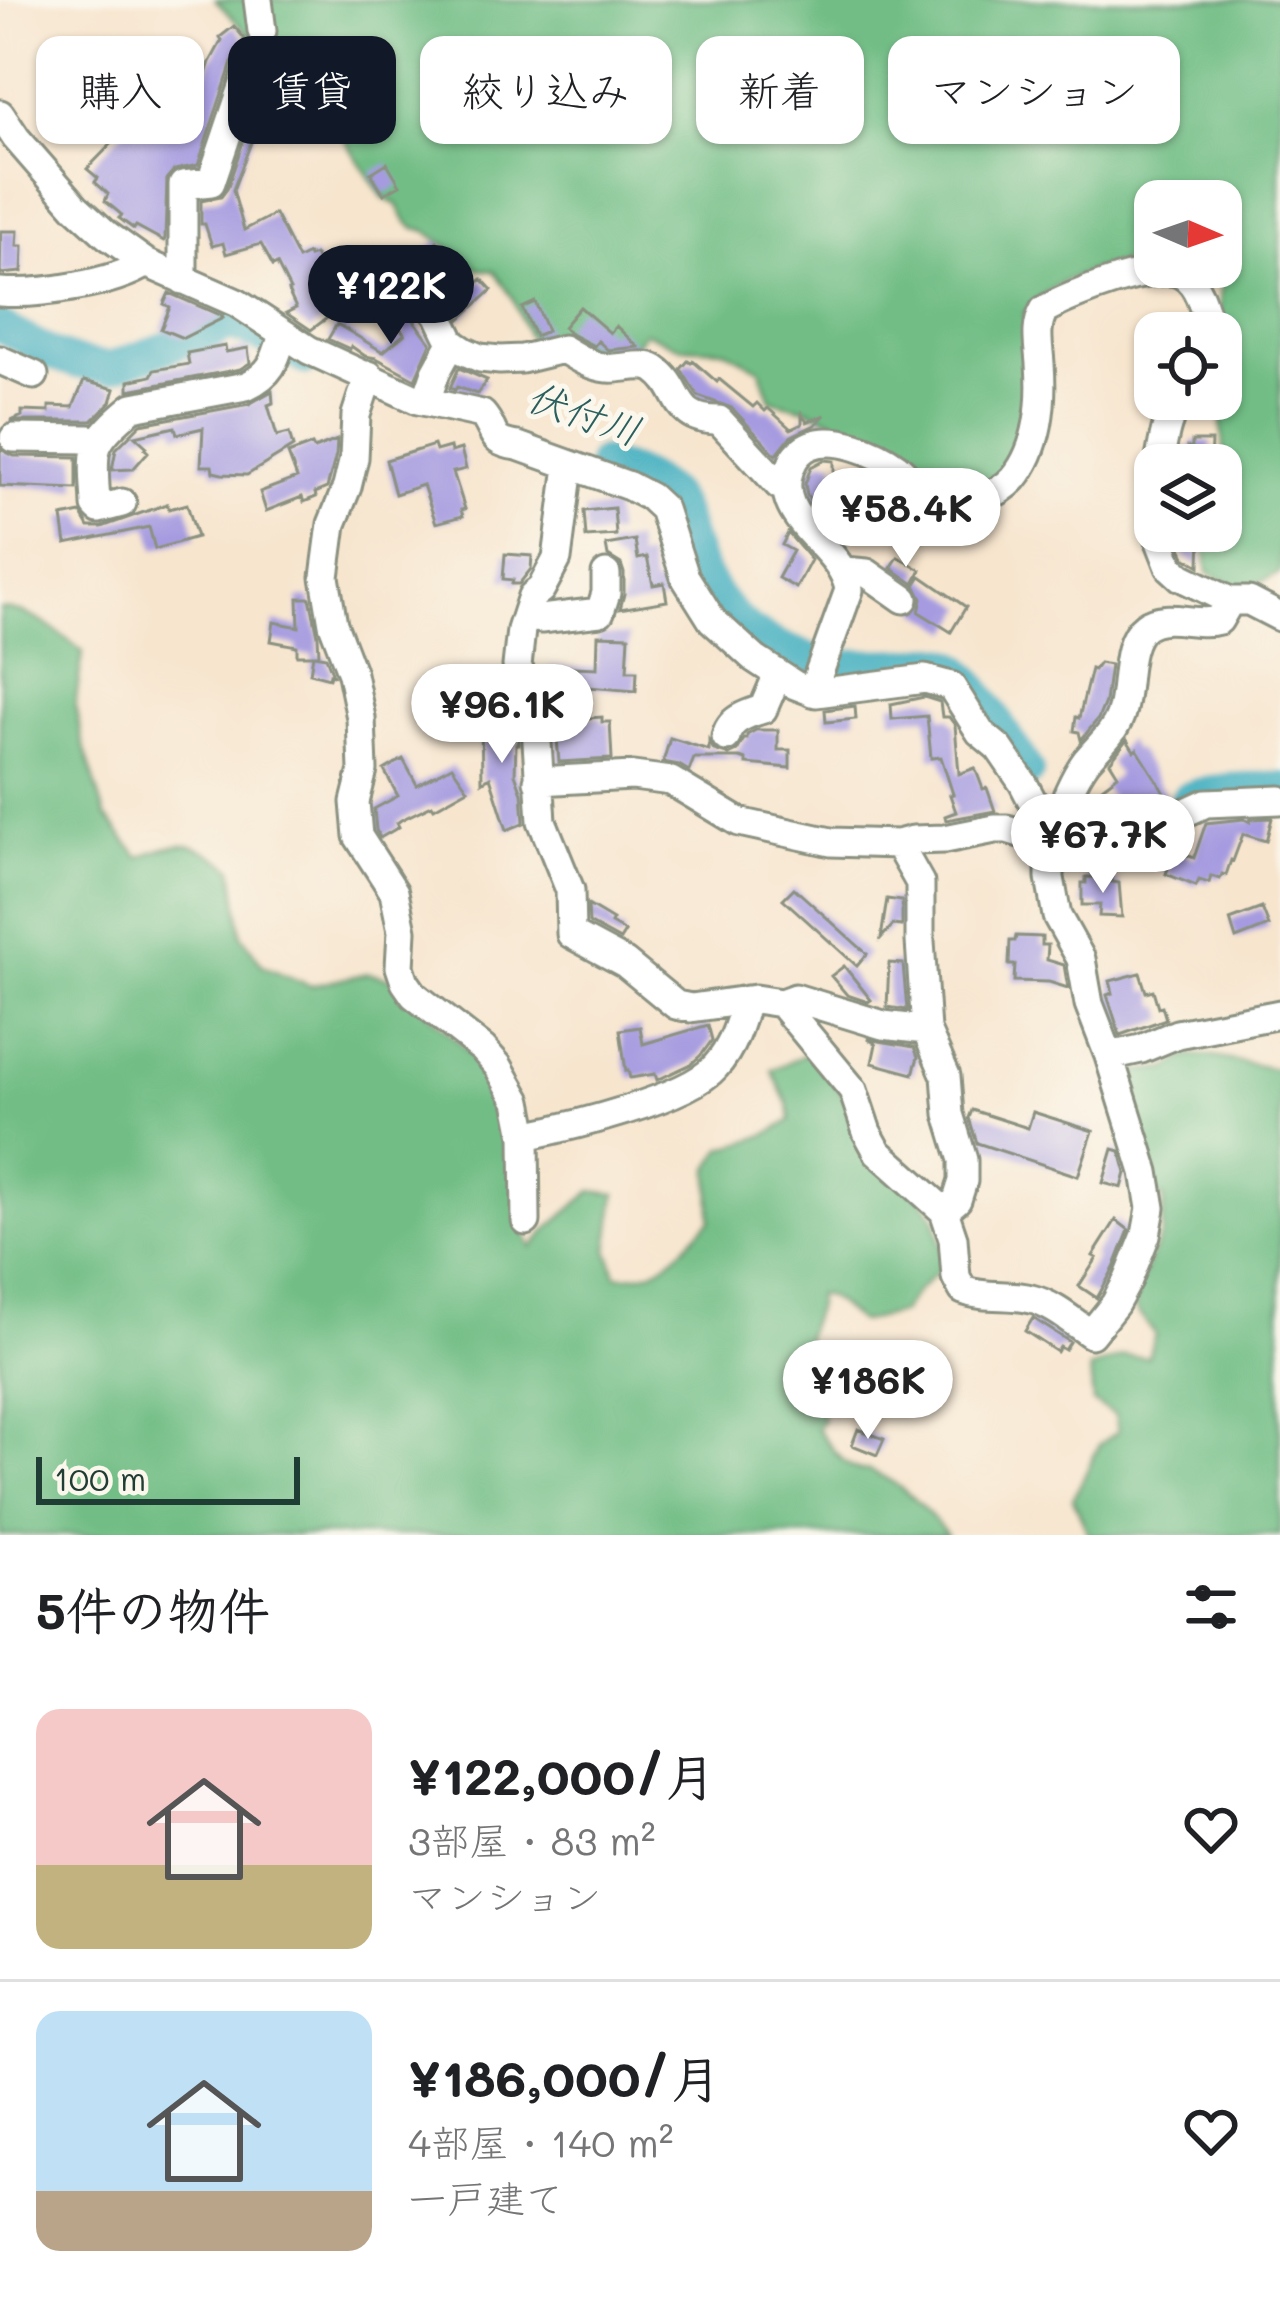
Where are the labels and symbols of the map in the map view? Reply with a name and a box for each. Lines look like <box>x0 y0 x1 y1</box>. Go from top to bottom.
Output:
north arrow <box>1134 180 1242 288</box>
pin: ¥122K <box>307 245 475 347</box>
water label: 伏付川 <box>521 369 648 456</box>
pin: ¥58.4K <box>808 468 1004 570</box>
pin: ¥96.1K <box>404 664 600 766</box>
pin: ¥67.7K <box>1005 794 1201 896</box>
pin: ¥186K <box>784 1340 952 1442</box>
scale bar <box>36 1451 300 1504</box>

